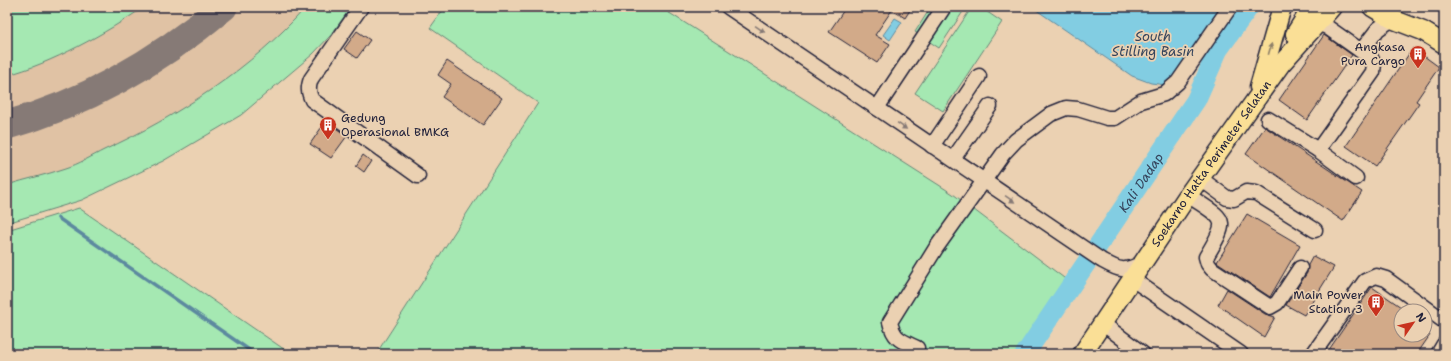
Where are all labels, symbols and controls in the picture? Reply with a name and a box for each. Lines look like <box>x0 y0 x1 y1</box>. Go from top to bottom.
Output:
one-way arrow <box>755 25 765 33</box>
water label: South Stilling Basin <box>1112 28 1194 60</box>
place label: Angkasa Pura Cargo <box>1341 39 1406 69</box>
one-way arrow <box>1267 42 1273 54</box>
building icon: Angkasa Pura Cargo <box>1408 44 1428 69</box>
street label: Soekarno Hatta Perimeter Selatan <box>1148 77 1275 250</box>
place label: Gedung Operasional BMKG <box>341 110 449 140</box>
building icon: Gedung Operasional BMKG <box>318 115 338 140</box>
one-way arrow <box>897 122 908 130</box>
water label: Kali Dadap <box>1115 149 1167 216</box>
one-way arrow <box>1004 195 1016 202</box>
place label: Main Power Station 3 <box>1293 287 1363 317</box>
building icon: Main Power Station 3 <box>1366 292 1386 317</box>
north arrow <box>1393 303 1433 343</box>
text: N <box>1412 310 1430 326</box>

